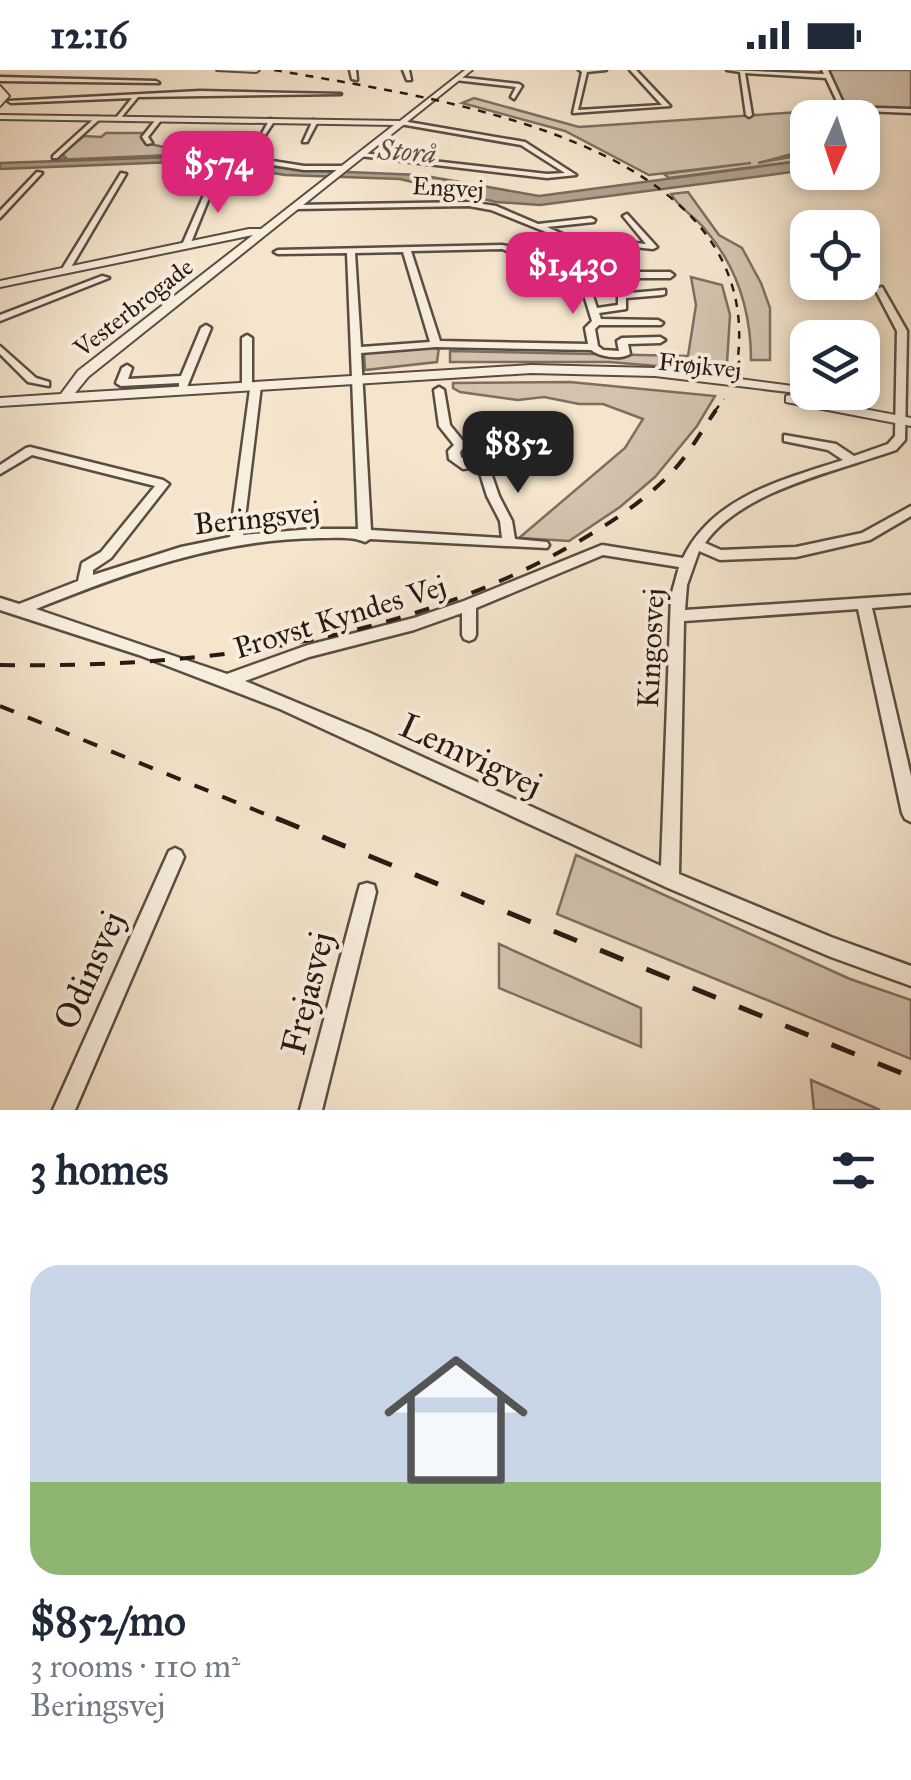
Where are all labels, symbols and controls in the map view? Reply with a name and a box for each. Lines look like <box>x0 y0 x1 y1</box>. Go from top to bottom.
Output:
text: 12:16 <box>50 12 128 58</box>
north arrow <box>790 100 880 190</box>
map controls <box>790 100 880 410</box>
pin: $574 <box>159 131 277 216</box>
water label: Storå <box>375 132 437 171</box>
text: $574 <box>184 144 252 183</box>
street label: Engvej <box>411 170 485 205</box>
button: locate <box>790 210 880 300</box>
pin: $1,430 <box>492 232 654 317</box>
text: $1,430 <box>528 245 618 284</box>
street label: Vesterbrogade <box>67 251 199 364</box>
button: layers <box>790 320 880 410</box>
street label: Frøjkvej <box>657 346 743 385</box>
pin: $852 <box>459 411 577 496</box>
text: $852 <box>485 424 551 463</box>
street label: Beringsvej <box>192 493 322 543</box>
street label: Provst Kyndes Vej <box>230 568 450 666</box>
street label: Kingosvej <box>630 587 672 709</box>
street label: Lemvigvej <box>393 704 549 807</box>
street label: Odinsvej <box>44 904 135 1036</box>
street label: Frejasvej <box>271 927 343 1059</box>
icon: filters <box>826 1143 881 1198</box>
text: 3 homes <box>30 1144 168 1196</box>
icon: home <box>366 1330 546 1510</box>
text: $852/mo <box>30 1595 186 1647</box>
text: 3 rooms · 110 m² <box>30 1647 240 1686</box>
text: Beringsvej <box>30 1686 165 1725</box>

